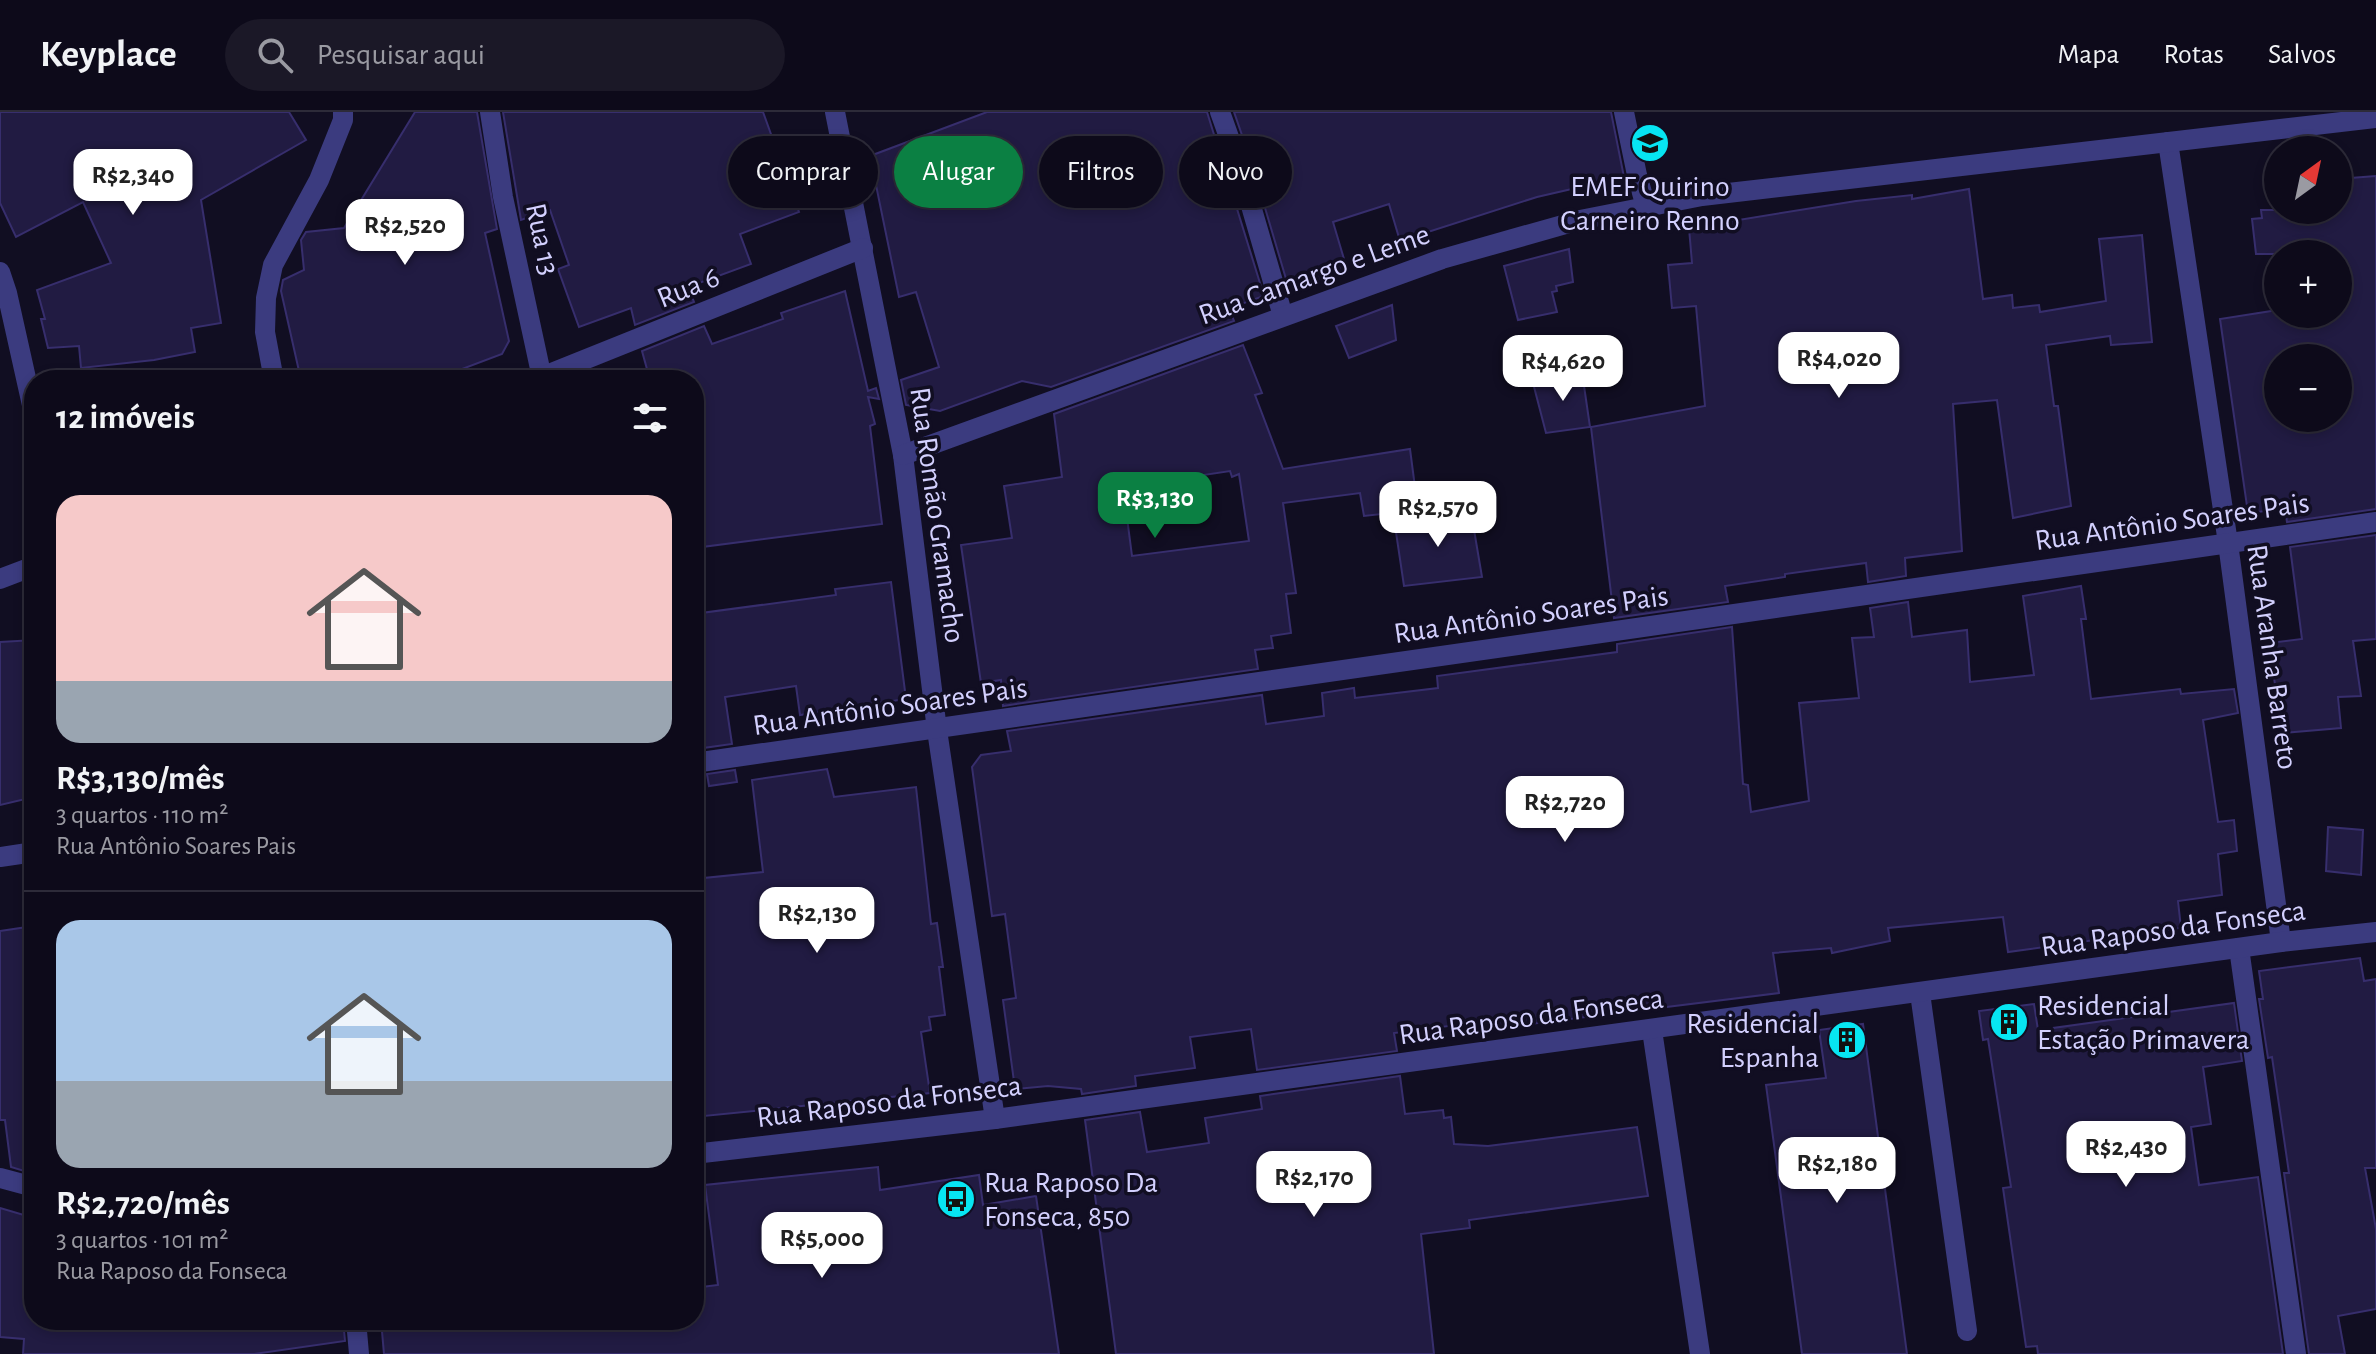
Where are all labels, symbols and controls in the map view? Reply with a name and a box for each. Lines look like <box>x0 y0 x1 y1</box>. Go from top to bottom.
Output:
search box <box>225 19 785 91</box>
icon: search <box>253 33 297 77</box>
text: Keyplace <box>40 36 177 74</box>
text: Pesquisar aqui <box>317 40 485 70</box>
text: Mapa <box>2058 41 2119 69</box>
text: Rotas <box>2163 41 2224 69</box>
text: Salvos <box>2268 41 2336 69</box>
school or university icon: EMEF Quirino Carneiro Renno <box>1629 122 1671 164</box>
chip: Comprar <box>728 136 878 208</box>
chip: Alugar <box>894 136 1023 208</box>
chip: Filtros <box>1039 136 1163 208</box>
chip: Novo <box>1179 136 1292 208</box>
north arrow <box>2264 136 2352 224</box>
map controls <box>2264 136 2352 432</box>
pin: R$2,340 <box>59 149 207 217</box>
text: R$2,340 <box>91 162 175 188</box>
place label: EMEF Quirino Carneiro Renno <box>1560 172 1740 236</box>
pin: R$2,520 <box>331 199 479 267</box>
street label: Rua 13 <box>520 200 564 278</box>
text: R$2,520 <box>364 212 446 238</box>
street label: Rua Camargo e Leme <box>1195 219 1434 331</box>
button: + <box>2264 240 2352 328</box>
street label: Rua 6 <box>653 262 724 314</box>
pin: R$4,020 <box>1765 332 1913 400</box>
pin: R$4,620 <box>1489 335 1637 403</box>
button: − <box>2264 344 2352 432</box>
text: R$4,020 <box>1796 345 1882 371</box>
text: R$4,620 <box>1521 348 1605 374</box>
street label: Rua Romão Gramacho <box>904 385 970 645</box>
icon: filters <box>628 396 672 440</box>
text: 12 imóveis <box>56 401 195 435</box>
pin: R$3,130 <box>1081 472 1229 540</box>
pin: R$2,570 <box>1364 481 1512 549</box>
text: R$3,130 <box>1116 485 1194 511</box>
street label: Rua Antônio Soares Pais <box>2033 488 2311 556</box>
text: R$2,570 <box>1397 494 1479 520</box>
street label: Rua Aranha Barreto <box>2241 543 2303 772</box>
icon: home <box>292 547 436 691</box>
street label: Rua Antônio Soares Pais <box>1392 581 1670 649</box>
street label: Rua Antônio Soares Pais <box>751 673 1029 741</box>
text: R$3,130/mês <box>56 762 225 796</box>
pin: R$2,720 <box>1491 776 1639 844</box>
text: R$2,720 <box>1524 789 1606 815</box>
text: 3 quartos · 110 m² <box>56 802 228 828</box>
text: Rua Antônio Soares Pais <box>56 833 296 859</box>
pin: R$2,130 <box>743 887 891 955</box>
street label: Rua Raposo da Fonseca <box>2039 896 2307 962</box>
text: R$2,130 <box>777 900 857 926</box>
icon: home <box>292 972 436 1116</box>
street label: Rua Raposo da Fonseca <box>1397 984 1665 1050</box>
place label: Residencial Estação Primavera <box>2037 991 2250 1055</box>
building icon: Residencial Estação Primavera <box>1988 1001 2030 1043</box>
place label: Residencial Espanha <box>1686 1009 1819 1073</box>
building icon: Residencial Espanha <box>1826 1019 1868 1061</box>
street label: Rua Raposo da Fonseca <box>755 1071 1024 1133</box>
pin: R$2,430 <box>2052 1121 2200 1189</box>
text: R$2,430 <box>2084 1134 2168 1160</box>
pin: R$2,180 <box>1763 1137 1911 1205</box>
text: R$2,180 <box>1797 1150 1877 1176</box>
pin: R$2,170 <box>1240 1151 1388 1219</box>
text: R$2,170 <box>1274 1164 1354 1190</box>
place label: Rua Raposo Da Fonseca, 850 <box>984 1168 1158 1232</box>
bus stop icon: Rua Raposo Da Fonseca, 850 <box>935 1178 977 1220</box>
text: R$2,720/mês <box>56 1187 230 1221</box>
pin: R$5,000 <box>748 1212 896 1280</box>
text: R$5,000 <box>780 1225 864 1251</box>
text: 3 quartos · 101 m² <box>56 1227 228 1253</box>
text: Rua Raposo da Fonseca <box>56 1258 287 1284</box>

